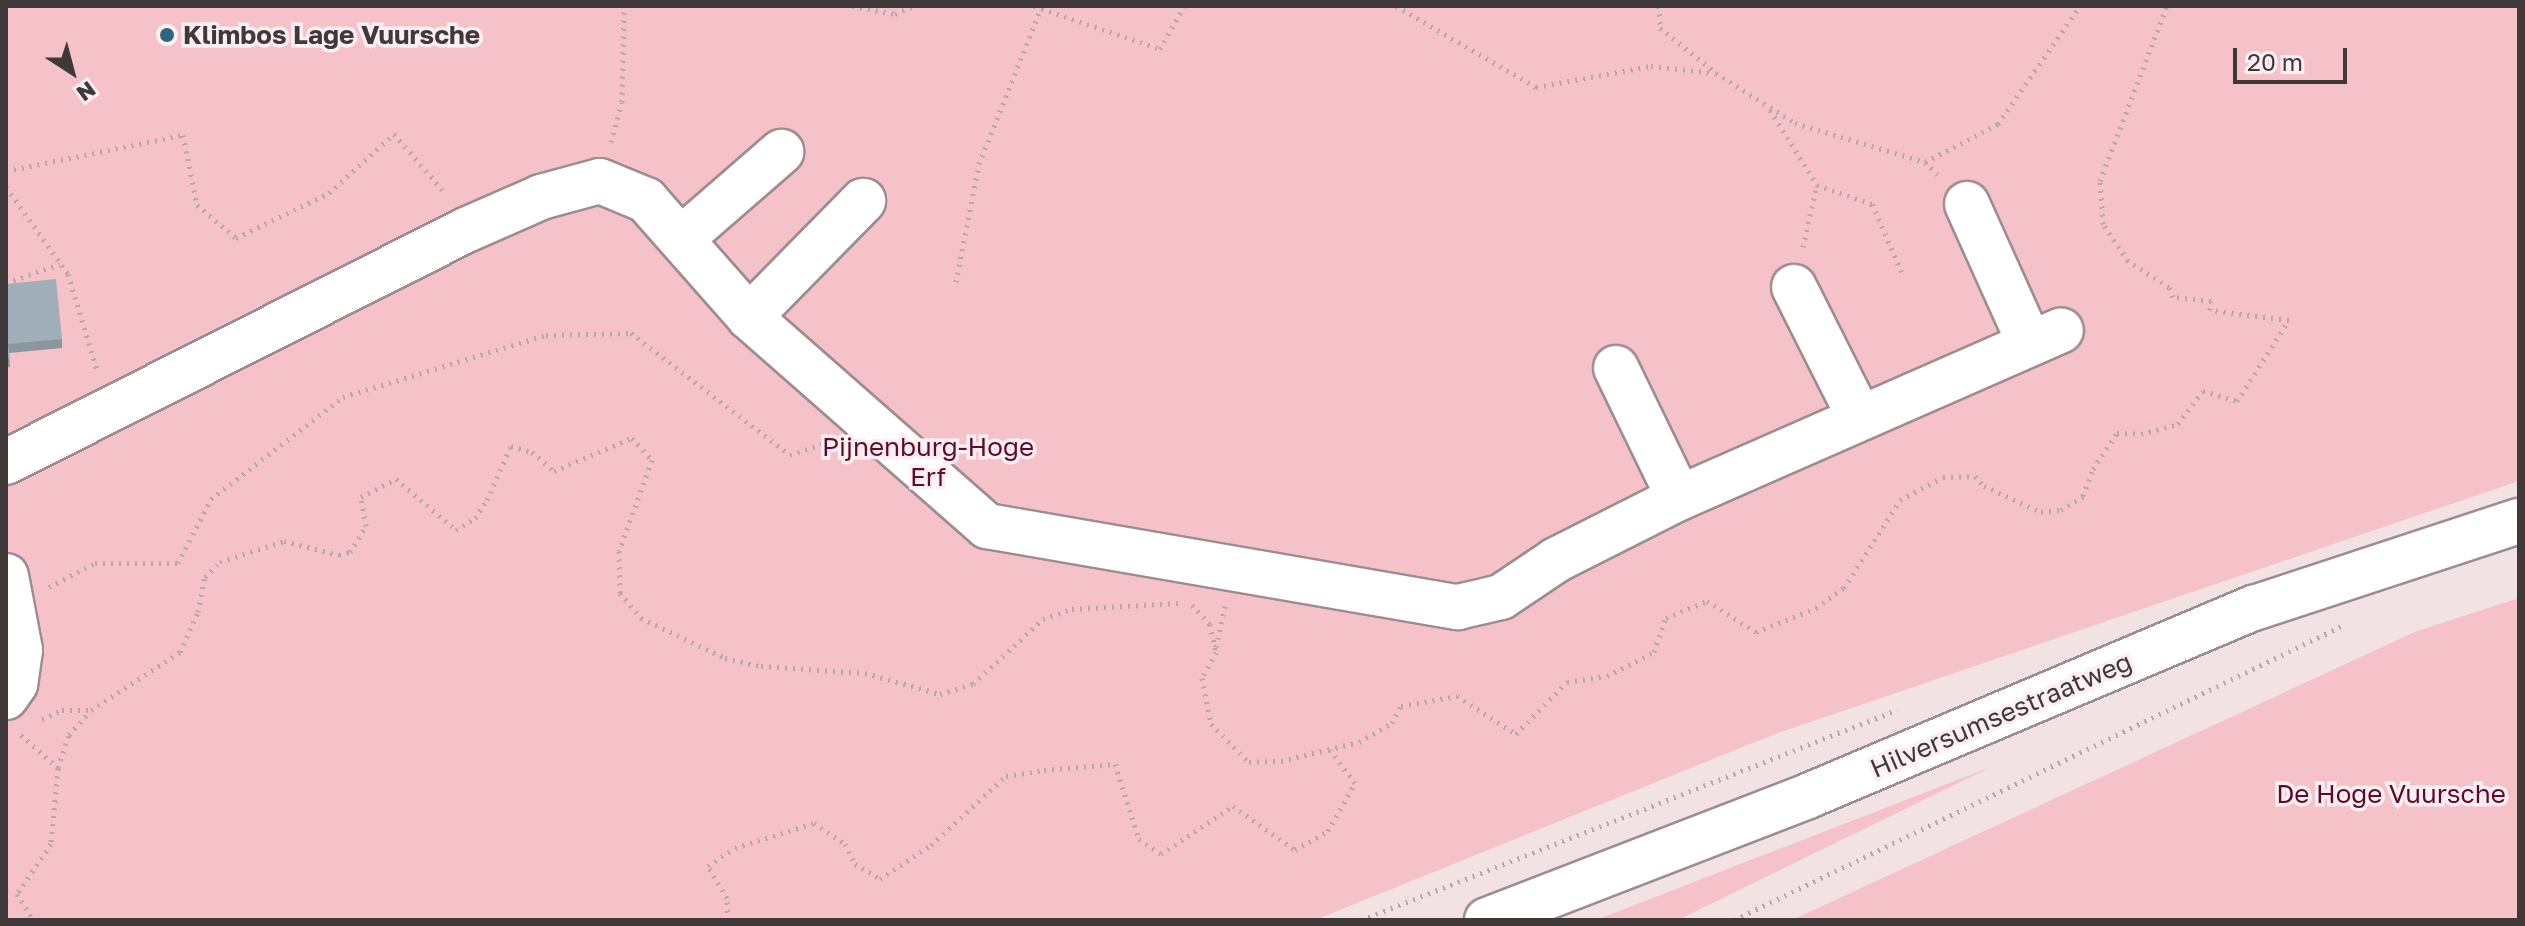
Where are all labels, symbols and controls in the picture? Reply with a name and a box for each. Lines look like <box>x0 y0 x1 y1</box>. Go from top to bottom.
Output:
place label: Klimbos Lage Vuursche <box>183 19 480 51</box>
marker: Klimbos Lage Vuursche <box>158 26 176 44</box>
north arrow <box>32 32 112 112</box>
scale bar <box>2237 32 2351 82</box>
text: 20 m <box>2247 47 2303 76</box>
text: N <box>72 76 101 108</box>
park label: Pijnenburg-Hoge Erf <box>822 431 1034 492</box>
street label: Hilversumsestraatweg <box>1866 646 2136 784</box>
park label: De Hoge Vuursche <box>2276 778 2506 810</box>

